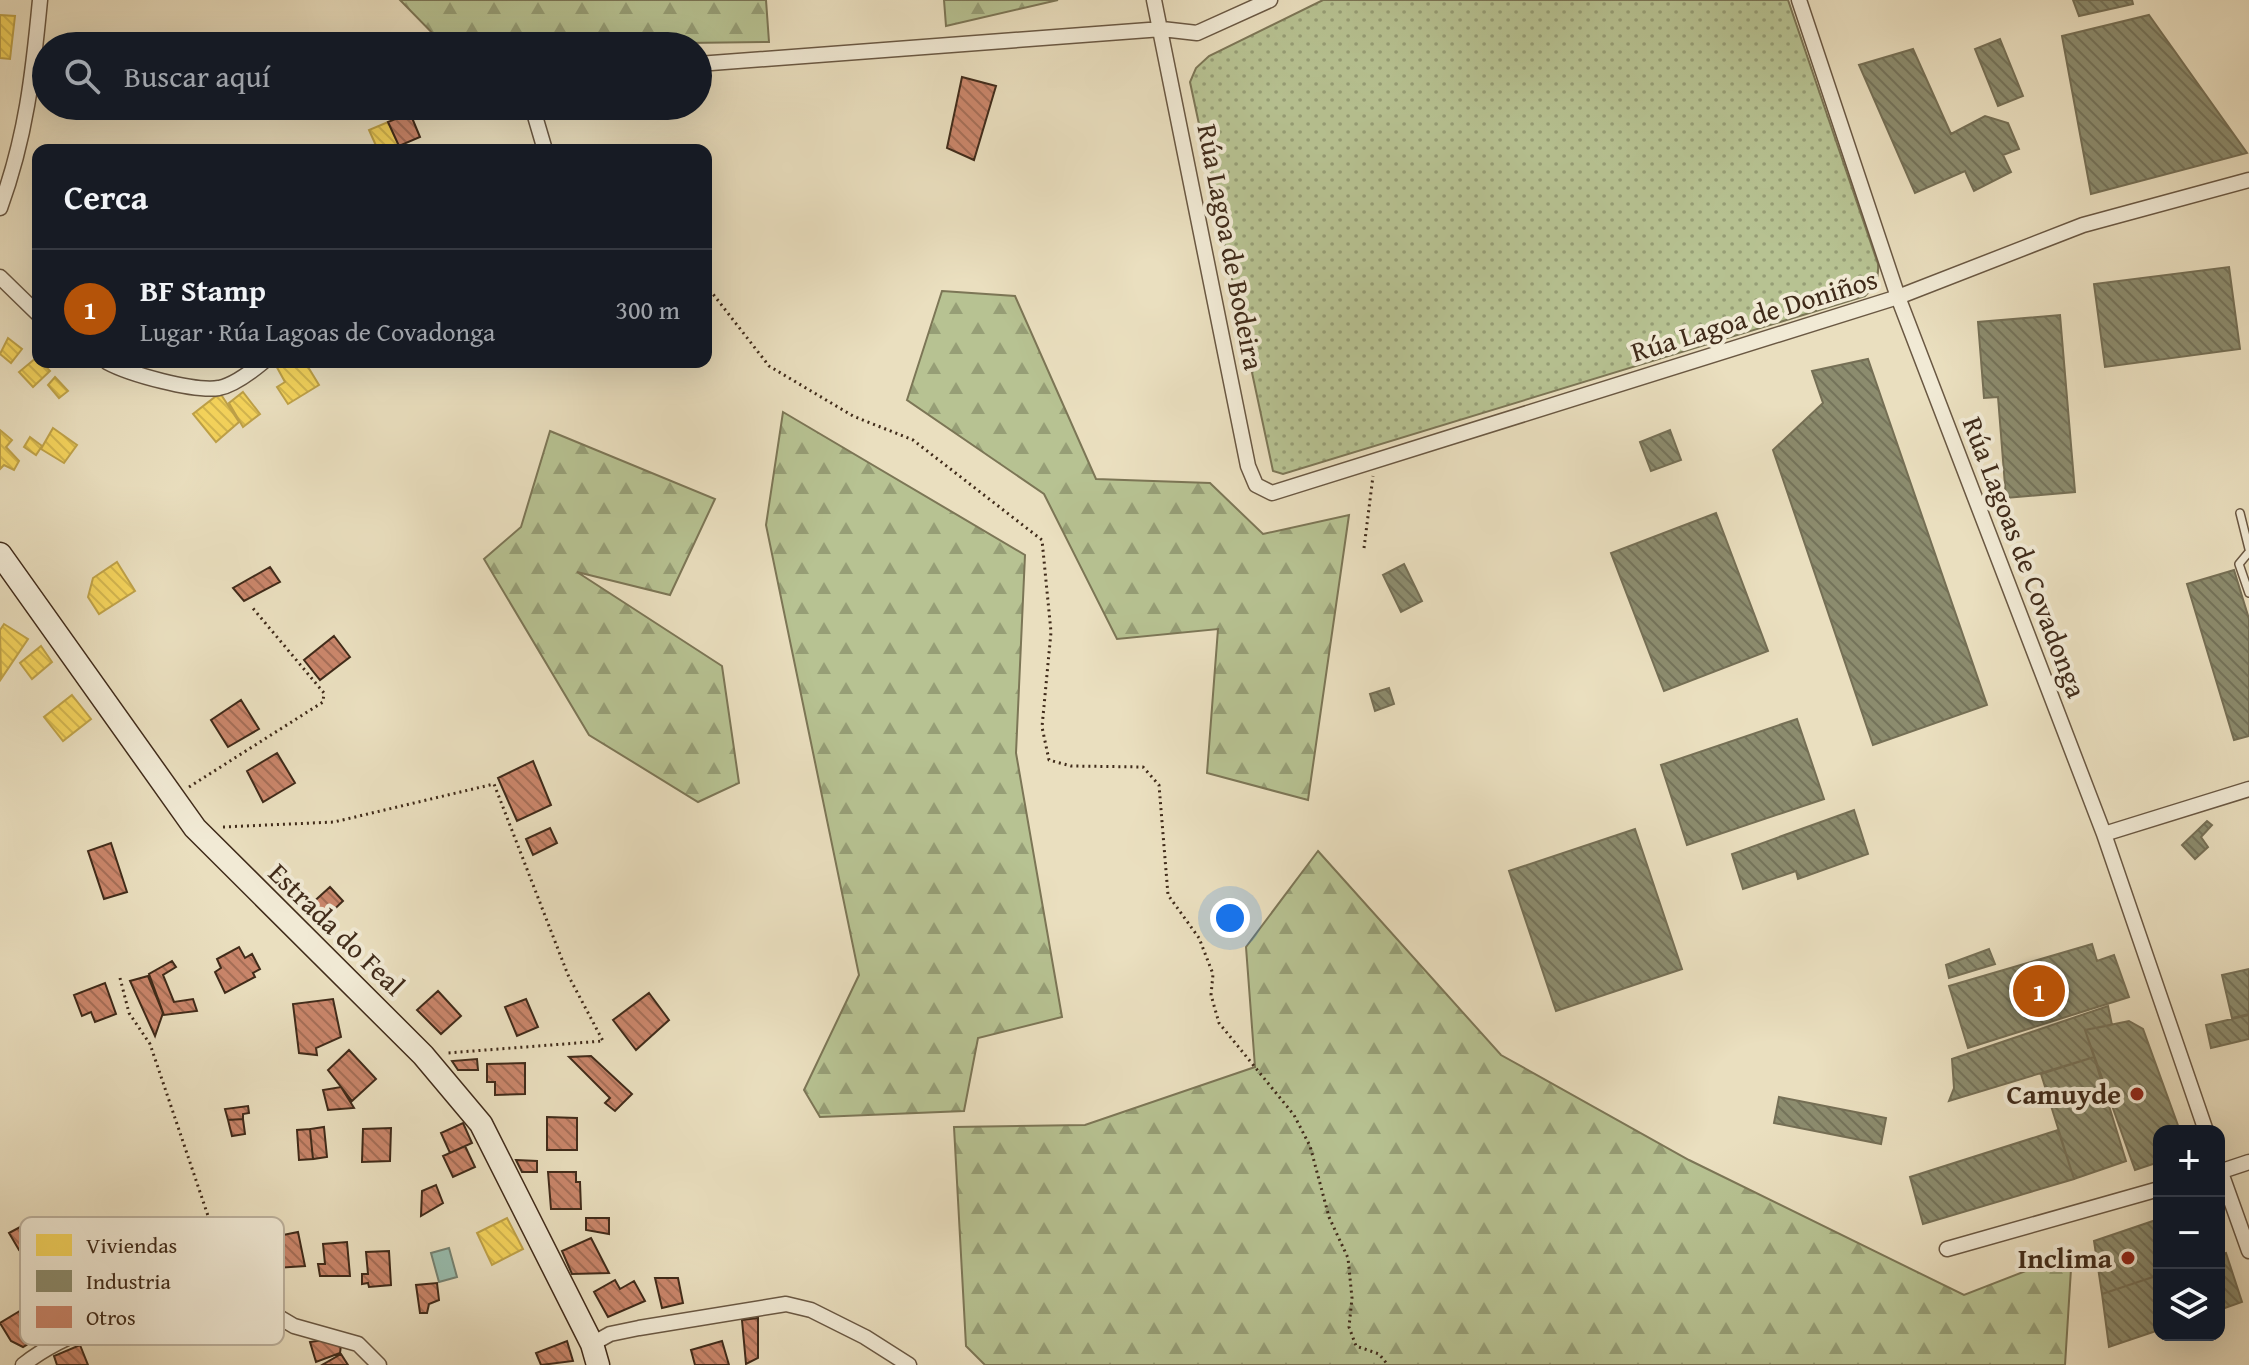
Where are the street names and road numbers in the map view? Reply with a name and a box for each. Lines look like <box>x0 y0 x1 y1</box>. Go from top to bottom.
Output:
street label: Rúa Lagoa de Bodeira <box>1188 120 1276 374</box>
street label: Rúa Lagoa de Doniños <box>1626 258 1882 371</box>
street label: Rúa Lagoas de Covadonga <box>1953 410 2098 704</box>
street label: Estrada do Feal <box>260 853 415 1005</box>

